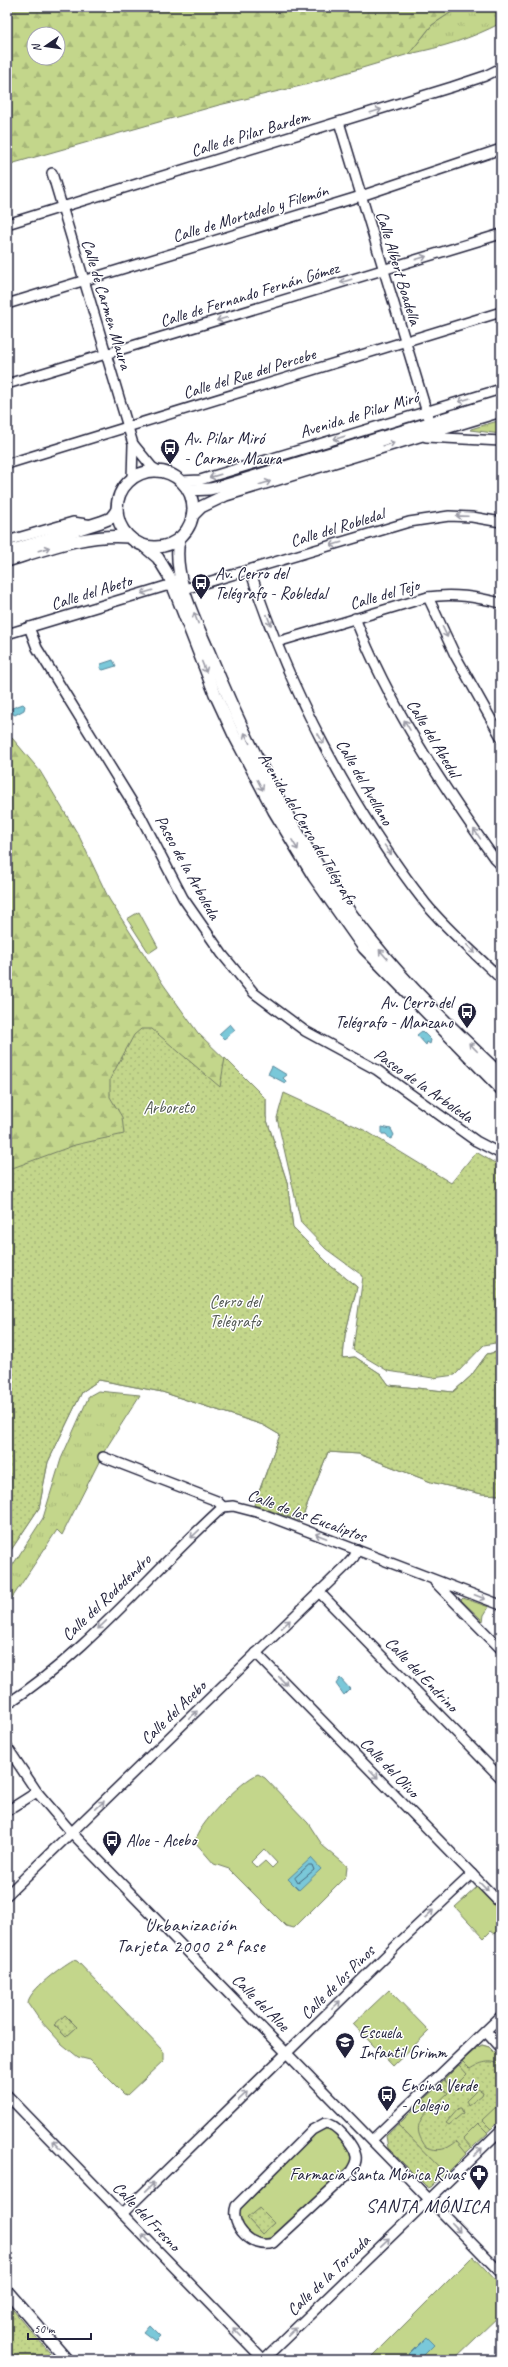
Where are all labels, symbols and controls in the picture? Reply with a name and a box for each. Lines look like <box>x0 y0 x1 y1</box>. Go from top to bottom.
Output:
north arrow <box>26 26 66 66</box>
text: N <box>28 41 44 53</box>
street label: Calle de Pilar Bardem <box>188 105 313 161</box>
one-way arrow <box>369 107 382 114</box>
street label: Calle de Mortadelo y Filemón <box>170 179 332 247</box>
street label: Calle Albert Boadella <box>371 209 426 329</box>
street label: Calle de Carmen Maura <box>77 237 137 373</box>
one-way arrow <box>414 254 427 261</box>
street label: Calle de Fernando Fernán Gómez <box>157 257 343 332</box>
one-way arrow <box>340 278 353 285</box>
one-way arrow <box>216 316 229 323</box>
street label: Calle del Rue del Percebe <box>180 343 319 404</box>
street label: Avenida de Pilar Miró <box>297 386 424 443</box>
one-way arrow <box>457 397 470 404</box>
place label: Av. Pilar Miró - Carmen Maura <box>184 428 283 469</box>
one-way arrow <box>333 435 346 442</box>
bus stop icon: Av. Pilar Miró - Carmen Maura <box>159 437 181 465</box>
one-way arrow <box>382 440 395 447</box>
one-way arrow <box>209 473 222 480</box>
one-way arrow <box>258 478 270 486</box>
street label: Calle del Robledal <box>288 502 390 552</box>
one-way arrow <box>456 513 469 520</box>
one-way arrow <box>330 541 343 548</box>
one-way arrow <box>38 545 51 552</box>
place label: Av. Cerro del Telégrafo - Robledal <box>215 563 330 604</box>
street label: Calle del Abeto <box>48 570 136 615</box>
bus stop icon: Av. Cerro del Telégrafo - Robledal <box>190 572 212 600</box>
street label: Calle del Tejo <box>347 574 423 614</box>
one-way arrow <box>140 589 153 596</box>
one-way arrow <box>191 613 199 625</box>
one-way arrow <box>265 613 273 625</box>
one-way arrow <box>442 626 449 638</box>
one-way arrow <box>201 661 208 673</box>
street label: Calle del Abedul <box>402 695 467 784</box>
one-way arrow <box>403 719 411 731</box>
one-way arrow <box>243 732 250 744</box>
one-way arrow <box>317 733 325 745</box>
street label: Calle del Avellano <box>331 735 398 830</box>
street label: Avenida del Cerro del Telégrafo <box>254 748 362 910</box>
one-way arrow <box>256 778 264 790</box>
street label: Paseo de la Arboleda <box>150 811 225 924</box>
one-way arrow <box>473 829 481 840</box>
one-way arrow <box>291 839 299 851</box>
one-way arrow <box>383 844 392 855</box>
one-way arrow <box>466 944 476 954</box>
one-way arrow <box>378 949 387 959</box>
place label: Av. Cerro del Telégrafo - Manzano <box>335 992 456 1033</box>
bus stop icon: Av. Cerro del Telégrafo - Manzano <box>456 1001 478 1029</box>
one-way arrow <box>468 1042 478 1052</box>
street label: Paseo de la Arboleda <box>370 1044 478 1128</box>
park label: Arboreto <box>143 1097 196 1118</box>
park label: Cerro del Telégrafo <box>210 1291 264 1332</box>
street label: Calle de los Eucaliptos <box>245 1484 371 1547</box>
one-way arrow <box>190 1529 200 1539</box>
one-way arrow <box>315 1532 327 1540</box>
street label: Calle del Rododendro <box>57 1549 156 1645</box>
one-way arrow <box>474 1594 486 1602</box>
one-way arrow <box>281 1619 291 1629</box>
one-way arrow <box>97 1620 107 1630</box>
street label: Calle del Endrino <box>381 1632 464 1718</box>
street label: Calle del Acebo <box>136 1674 212 1749</box>
one-way arrow <box>278 1676 288 1686</box>
one-way arrow <box>188 1710 198 1719</box>
street label: Calle del Olivo <box>356 1733 425 1803</box>
one-way arrow <box>369 1769 379 1779</box>
one-way arrow <box>95 1801 105 1810</box>
bus stop icon: Aloe - Acebo <box>101 1829 123 1857</box>
place label: Aloe - Acebo <box>126 1830 198 1851</box>
one-way arrow <box>479 1882 489 1892</box>
one-way arrow <box>424 1910 434 1919</box>
district label: Urbanización Tarjeta 2000 2ª fase <box>116 1914 266 1957</box>
street label: Calle de los Pinos <box>296 1939 380 2024</box>
street label: Calle del Aloe <box>227 1969 295 2037</box>
one-way arrow <box>331 2000 341 2010</box>
place label: Escuela Infantil Grimm <box>359 2022 448 2063</box>
school or university icon: Escuela Infantil Grimm <box>334 2031 356 2059</box>
place label: Encina Verde - Colegio <box>401 2075 479 2116</box>
bus stop icon: Encina Verde - Colegio <box>376 2084 398 2112</box>
one-way arrow <box>238 2091 248 2101</box>
one-way arrow <box>51 2140 61 2150</box>
one-way arrow <box>473 2147 483 2157</box>
pharmacy icon: Farmacia Santa Mónica Rivas <box>468 2163 490 2191</box>
place label: Farmacia Santa Mónica Rivas <box>289 2164 467 2185</box>
street label: Calle del Fresno <box>108 2177 186 2257</box>
one-way arrow <box>145 2182 155 2191</box>
district label: SANTA MÓNICA <box>366 2194 491 2218</box>
one-way arrow <box>451 2222 461 2232</box>
street label: Calle de la Torcada <box>282 2229 375 2320</box>
one-way arrow <box>141 2233 151 2243</box>
one-way arrow <box>380 2237 390 2247</box>
scale bar <box>28 2315 91 2341</box>
text: 50 m <box>34 2321 56 2337</box>
one-way arrow <box>232 2327 241 2337</box>
one-way arrow <box>287 2328 297 2337</box>

